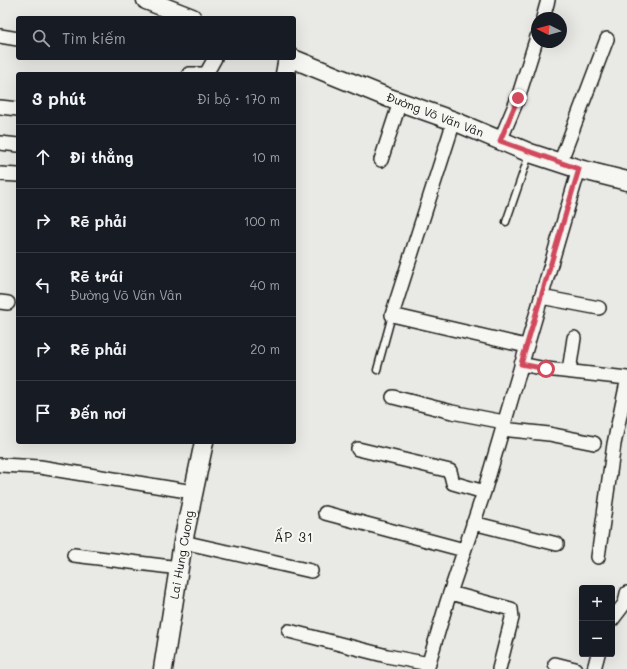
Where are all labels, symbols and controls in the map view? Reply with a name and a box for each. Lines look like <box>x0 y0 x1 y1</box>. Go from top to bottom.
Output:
north arrow <box>531 12 567 48</box>
search box <box>16 16 296 60</box>
icon: search <box>30 27 52 49</box>
text: Tìm kiếm <box>62 28 126 48</box>
text: 3 phút <box>32 87 86 109</box>
street label: Đường Võ Văn Vân <box>384 88 486 140</box>
route end <box>509 89 527 107</box>
text: Đi bộ · 170 m <box>197 90 280 107</box>
icon: ahead <box>32 146 54 168</box>
text: Đi thẳng <box>70 147 133 167</box>
text: 10 m <box>252 148 280 165</box>
icon: right <box>32 210 54 232</box>
text: Rẽ phải <box>70 211 127 231</box>
text: 100 m <box>244 212 280 229</box>
text: Rẽ trái <box>70 266 123 286</box>
icon: left <box>32 274 54 296</box>
text: 40 m <box>250 276 280 293</box>
text: Đường Võ Văn Vân <box>70 286 182 303</box>
icon: right <box>32 338 54 360</box>
text: Rẽ phải <box>70 339 127 359</box>
text: 20 m <box>250 340 280 357</box>
route start <box>537 360 555 378</box>
icon: arrive <box>32 402 54 424</box>
text: Đến nơi <box>70 403 126 423</box>
street label: Lai Hung Cuong <box>165 509 197 600</box>
district label: ẤP 31 <box>274 527 314 545</box>
map controls <box>579 585 615 657</box>
button: + <box>579 585 615 621</box>
button: − <box>579 621 615 657</box>

